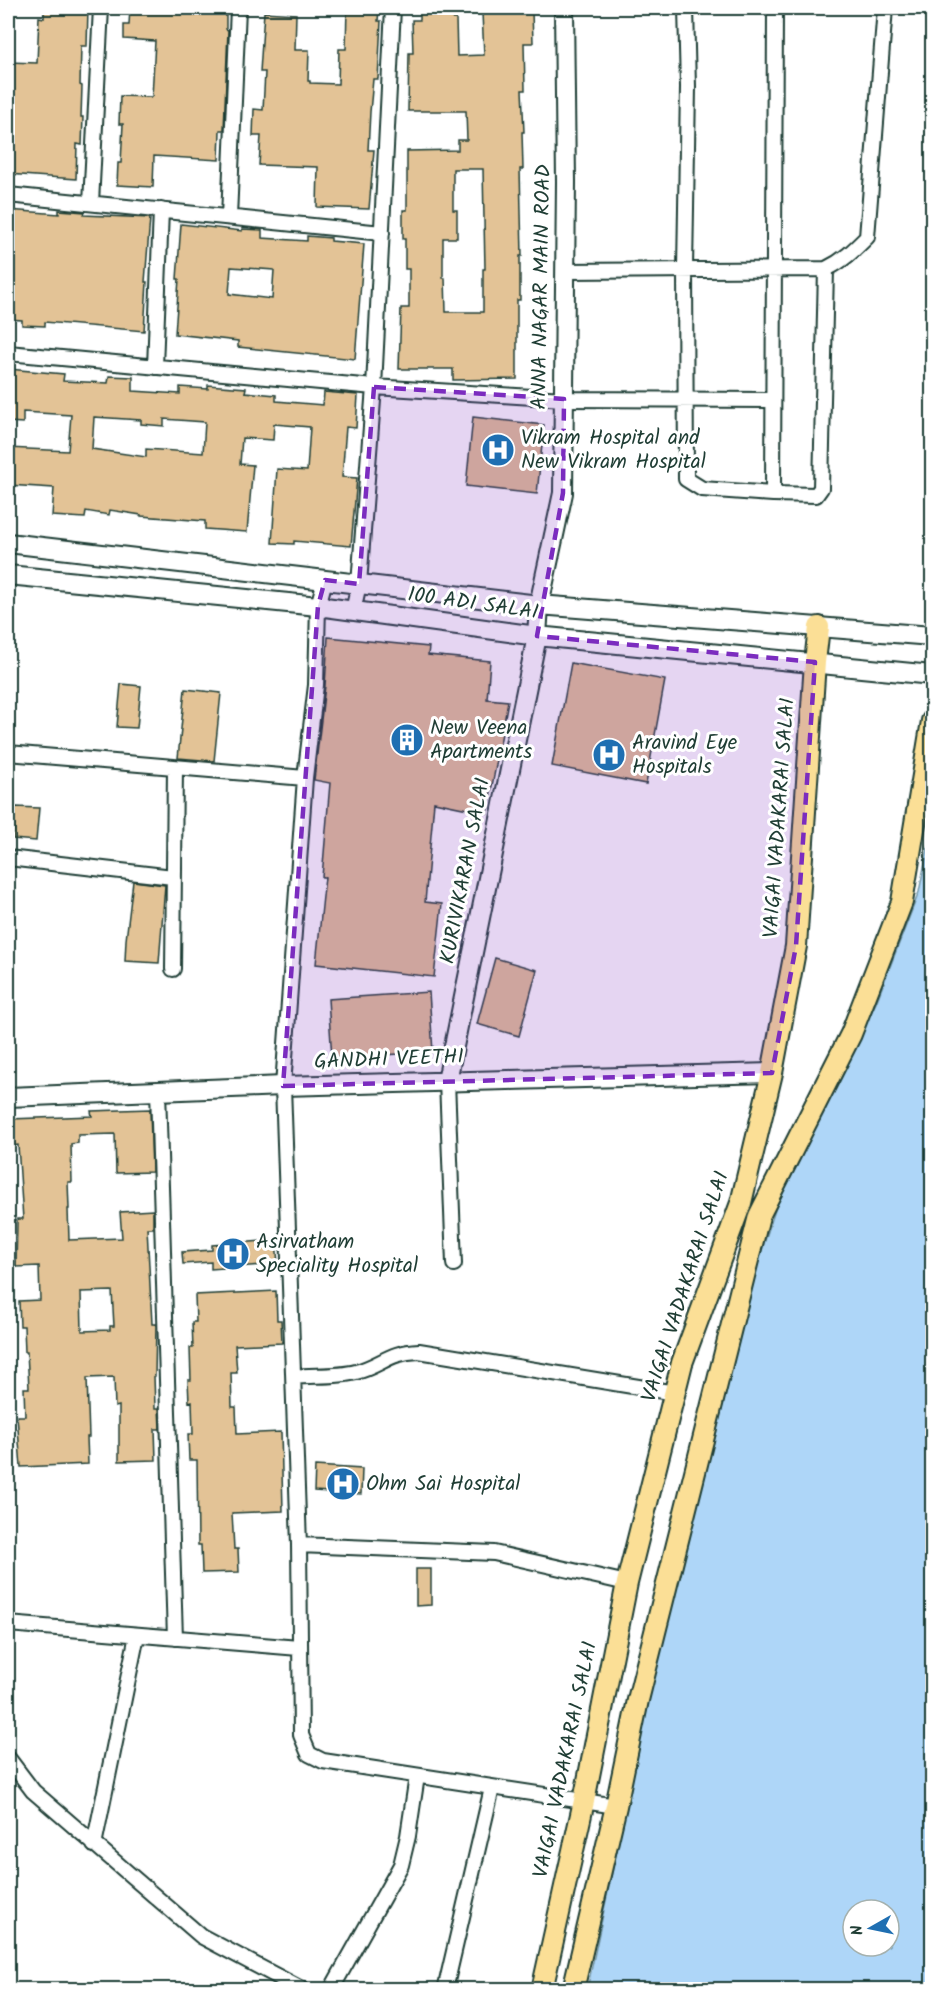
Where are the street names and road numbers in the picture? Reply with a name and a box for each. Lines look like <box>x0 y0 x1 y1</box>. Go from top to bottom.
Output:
street label: ANNA NAGAR MAIN ROAD <box>523 164 561 410</box>
street label: 100 ADI SALAI <box>405 578 541 630</box>
street label: VAIGAI VADAKARAI SALAI <box>755 697 805 939</box>
street label: KURIVIKARAN SALAI <box>432 775 500 967</box>
street label: GANDHI VEETHI <box>314 1041 464 1079</box>
street label: VAIGAI VADAKARAI SALAI <box>633 1167 739 1407</box>
street label: VAIGAI VADAKARAI SALAI <box>525 1639 607 1881</box>

